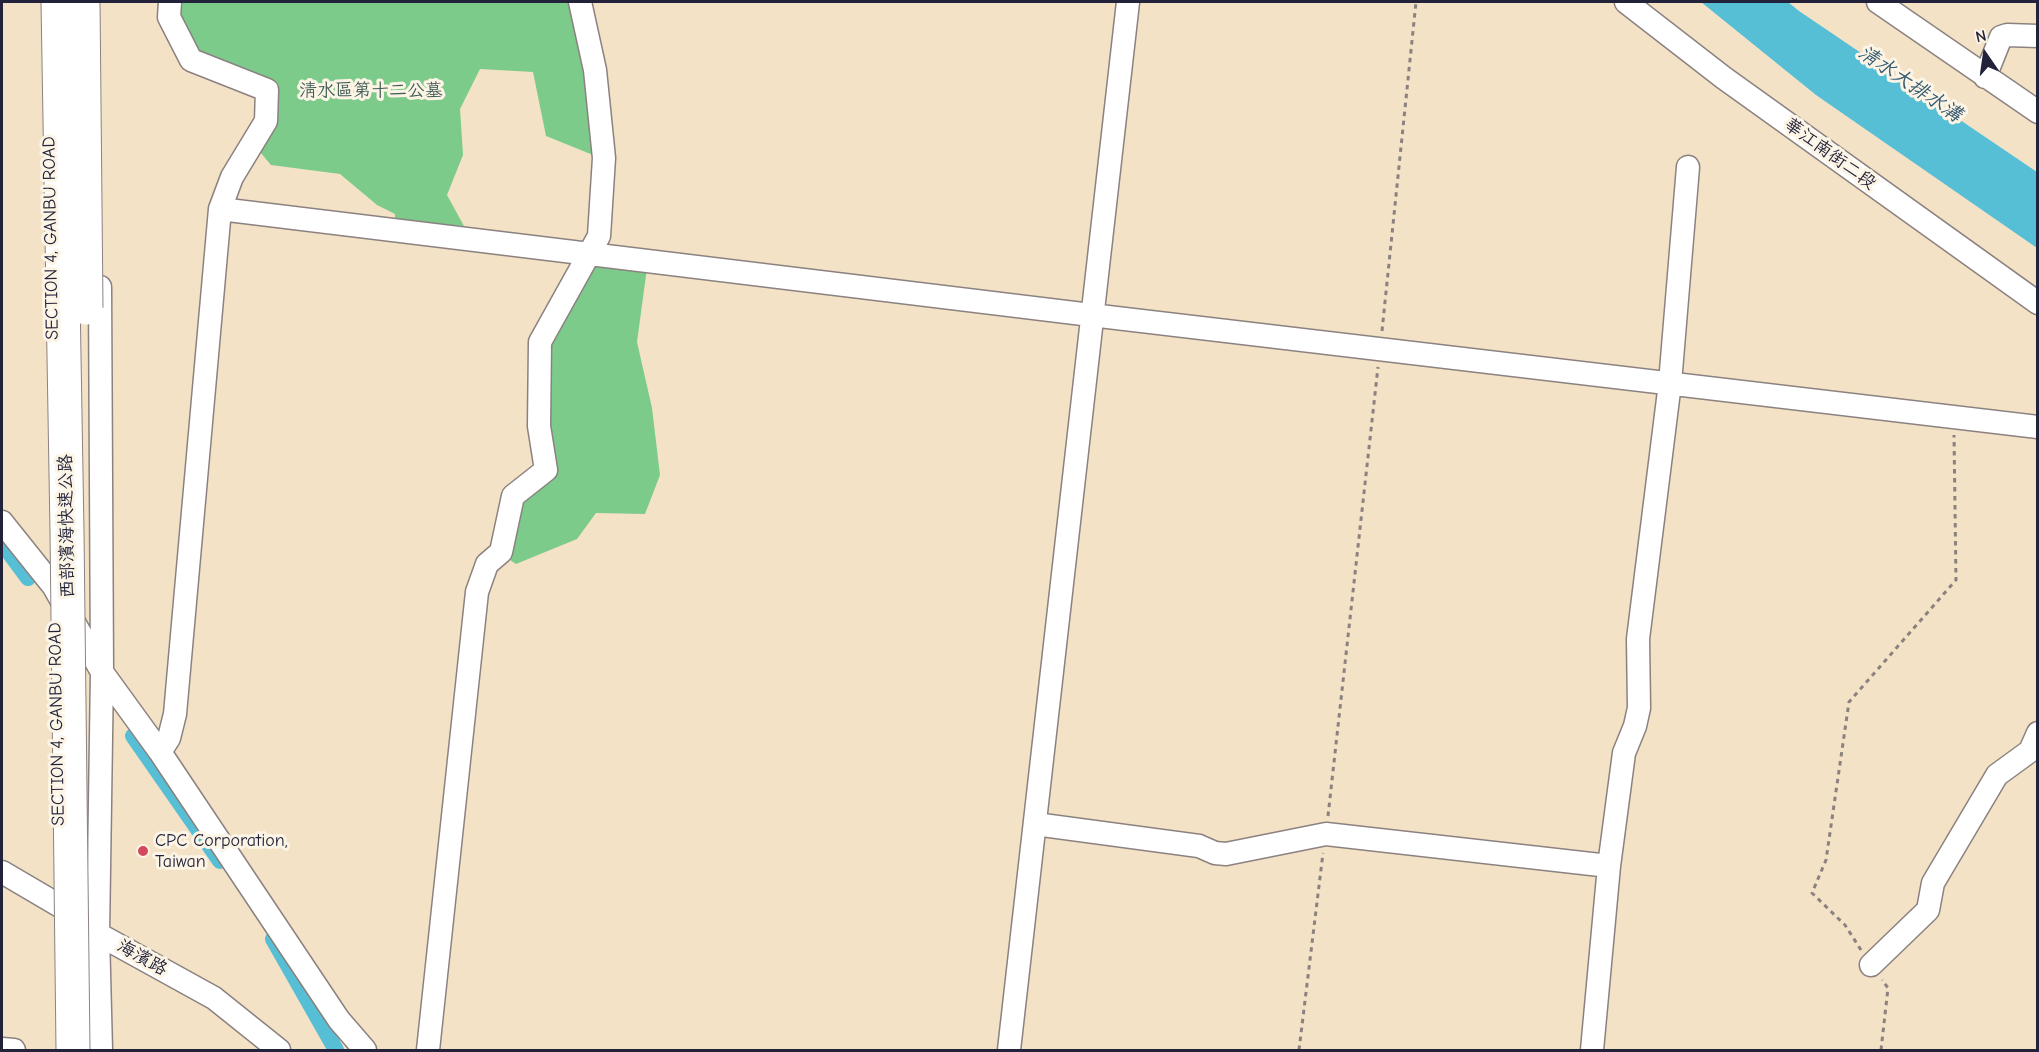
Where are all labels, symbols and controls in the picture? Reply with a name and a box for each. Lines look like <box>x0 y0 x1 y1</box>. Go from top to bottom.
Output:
north arrow <box>1955 24 2015 84</box>
text: N <box>1974 27 1988 46</box>
water label: 清水大排水溝 <box>1854 41 1966 127</box>
park label: 清水區第十二公墓 <box>299 80 443 102</box>
street label: 華江南街二段 <box>1780 114 1880 194</box>
street label: SECTION 4, GANBU ROAD <box>38 136 64 340</box>
street label: 西部濱海快速公路 <box>55 454 79 598</box>
street label: SECTION 4, GANBU ROAD <box>44 622 70 826</box>
place label: CPC Corporation, Taiwan <box>155 830 288 872</box>
marker: CPC Corporation, Taiwan <box>136 844 150 858</box>
street label: 海濱路 <box>113 935 171 981</box>

